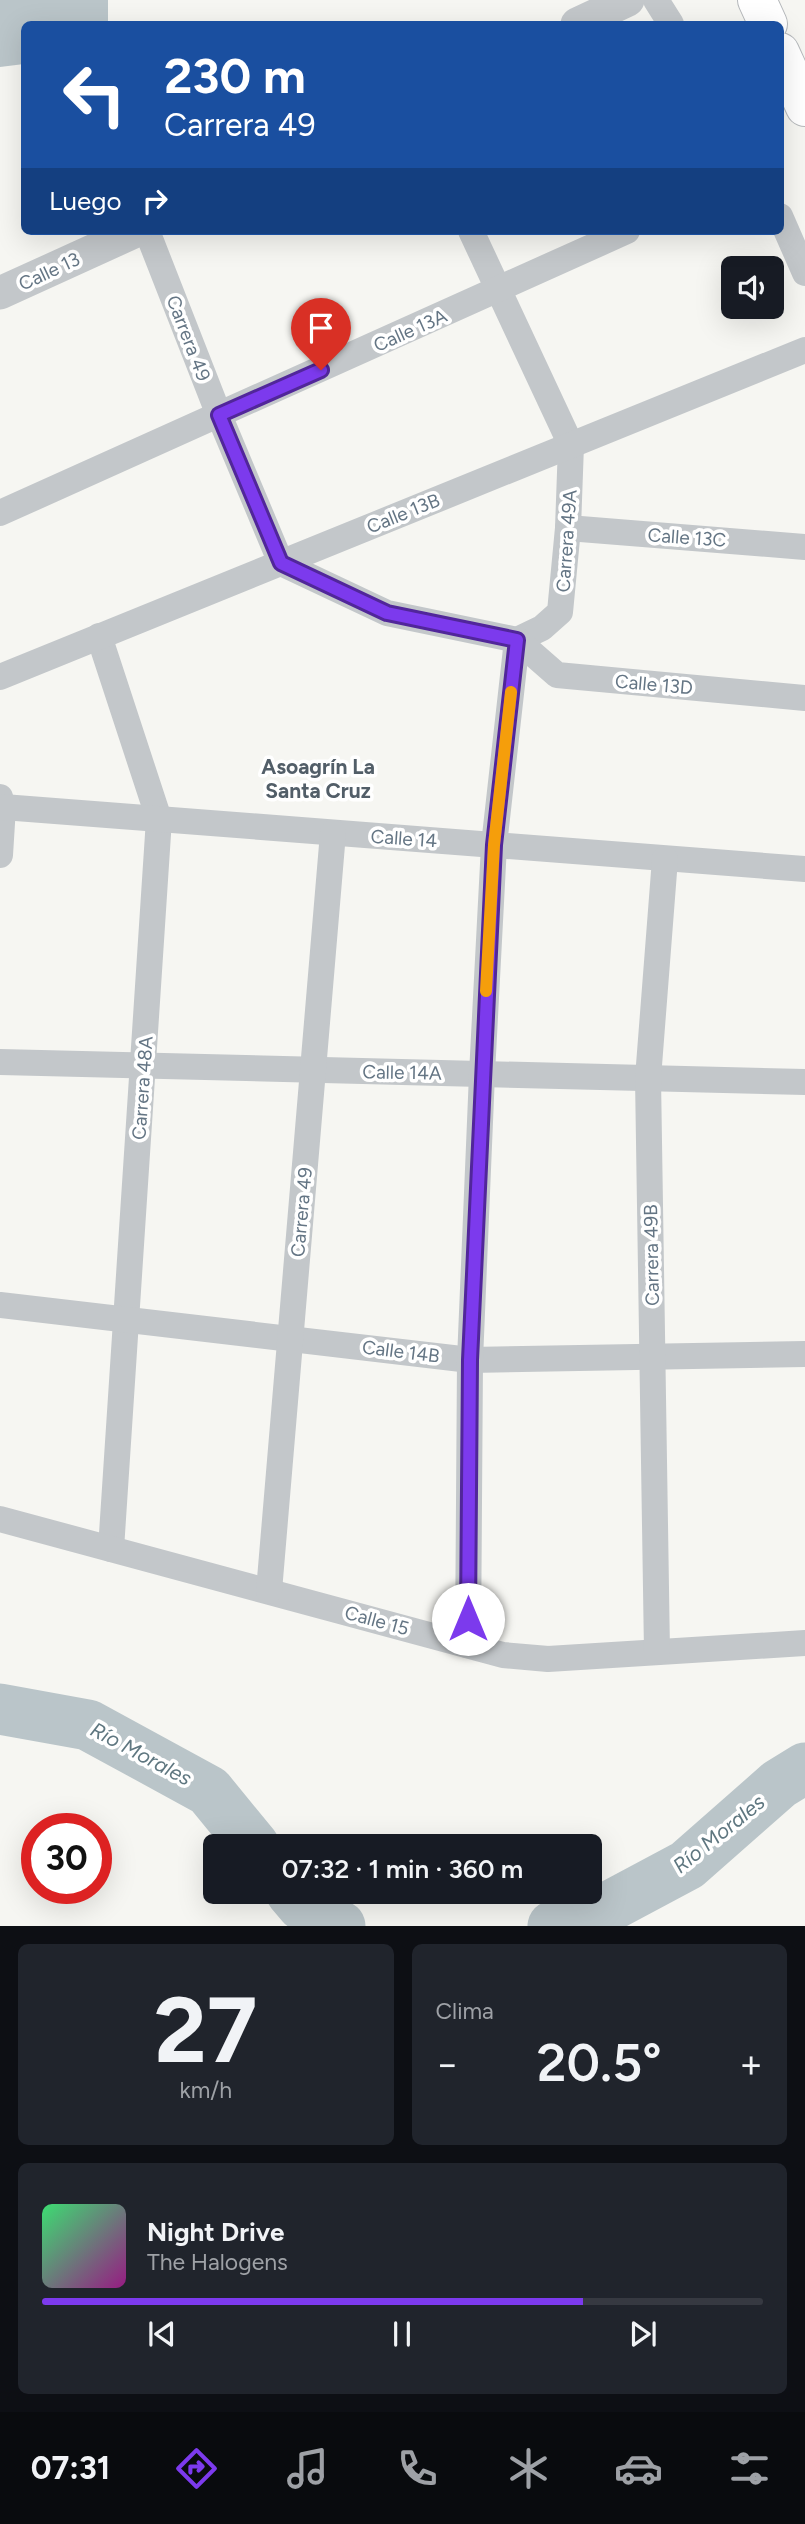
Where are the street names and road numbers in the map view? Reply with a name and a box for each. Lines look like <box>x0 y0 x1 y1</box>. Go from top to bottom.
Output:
street label: Calle 13 <box>15 247 84 296</box>
street label: Carrera 49 <box>162 292 215 384</box>
street label: Calle 13A <box>370 304 451 357</box>
street label: Calle 13B <box>363 488 443 538</box>
street label: Carrera 49A <box>551 489 582 593</box>
street label: Calle 13C <box>647 523 727 552</box>
street label: Calle 13D <box>614 670 694 699</box>
street label: Calle 14 <box>370 825 438 852</box>
street label: Carrera 48A <box>127 1035 158 1141</box>
street label: Calle 14A <box>362 1060 442 1085</box>
street label: Carrera 49 <box>286 1166 317 1258</box>
street label: Carrera 49B <box>639 1204 664 1306</box>
street label: Calle 14B <box>361 1335 441 1368</box>
street label: Calle 15 <box>342 1601 412 1640</box>

